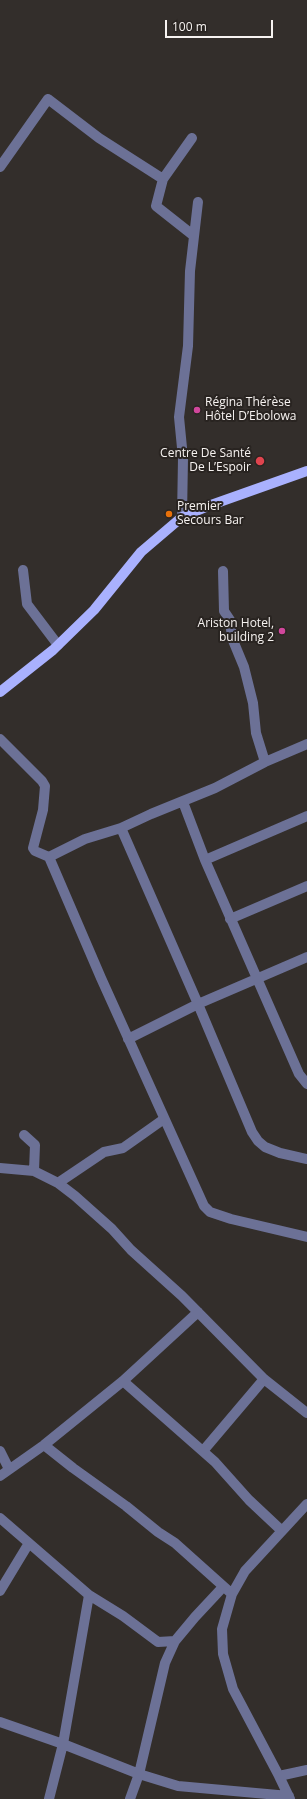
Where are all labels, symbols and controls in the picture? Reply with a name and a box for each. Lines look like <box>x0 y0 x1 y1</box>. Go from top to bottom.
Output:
scale bar <box>167 12 275 38</box>
text: 100 m <box>172 18 207 35</box>
place label: Régina Thérèse Hôtel D’Ebolowa <box>205 396 296 424</box>
marker: Régina Thérèse Hôtel D’Ebolowa <box>192 405 202 415</box>
place label: Centre De Santé De L’Espoir <box>160 447 251 475</box>
marker: Centre De Santé De L’Espoir <box>254 455 266 467</box>
place label: Premier Secours Bar <box>177 500 244 528</box>
marker: Premier Secours Bar <box>164 509 174 519</box>
place label: Ariston Hotel, building 2 <box>198 617 274 645</box>
marker: Ariston Hotel, building 2 <box>277 626 287 636</box>

